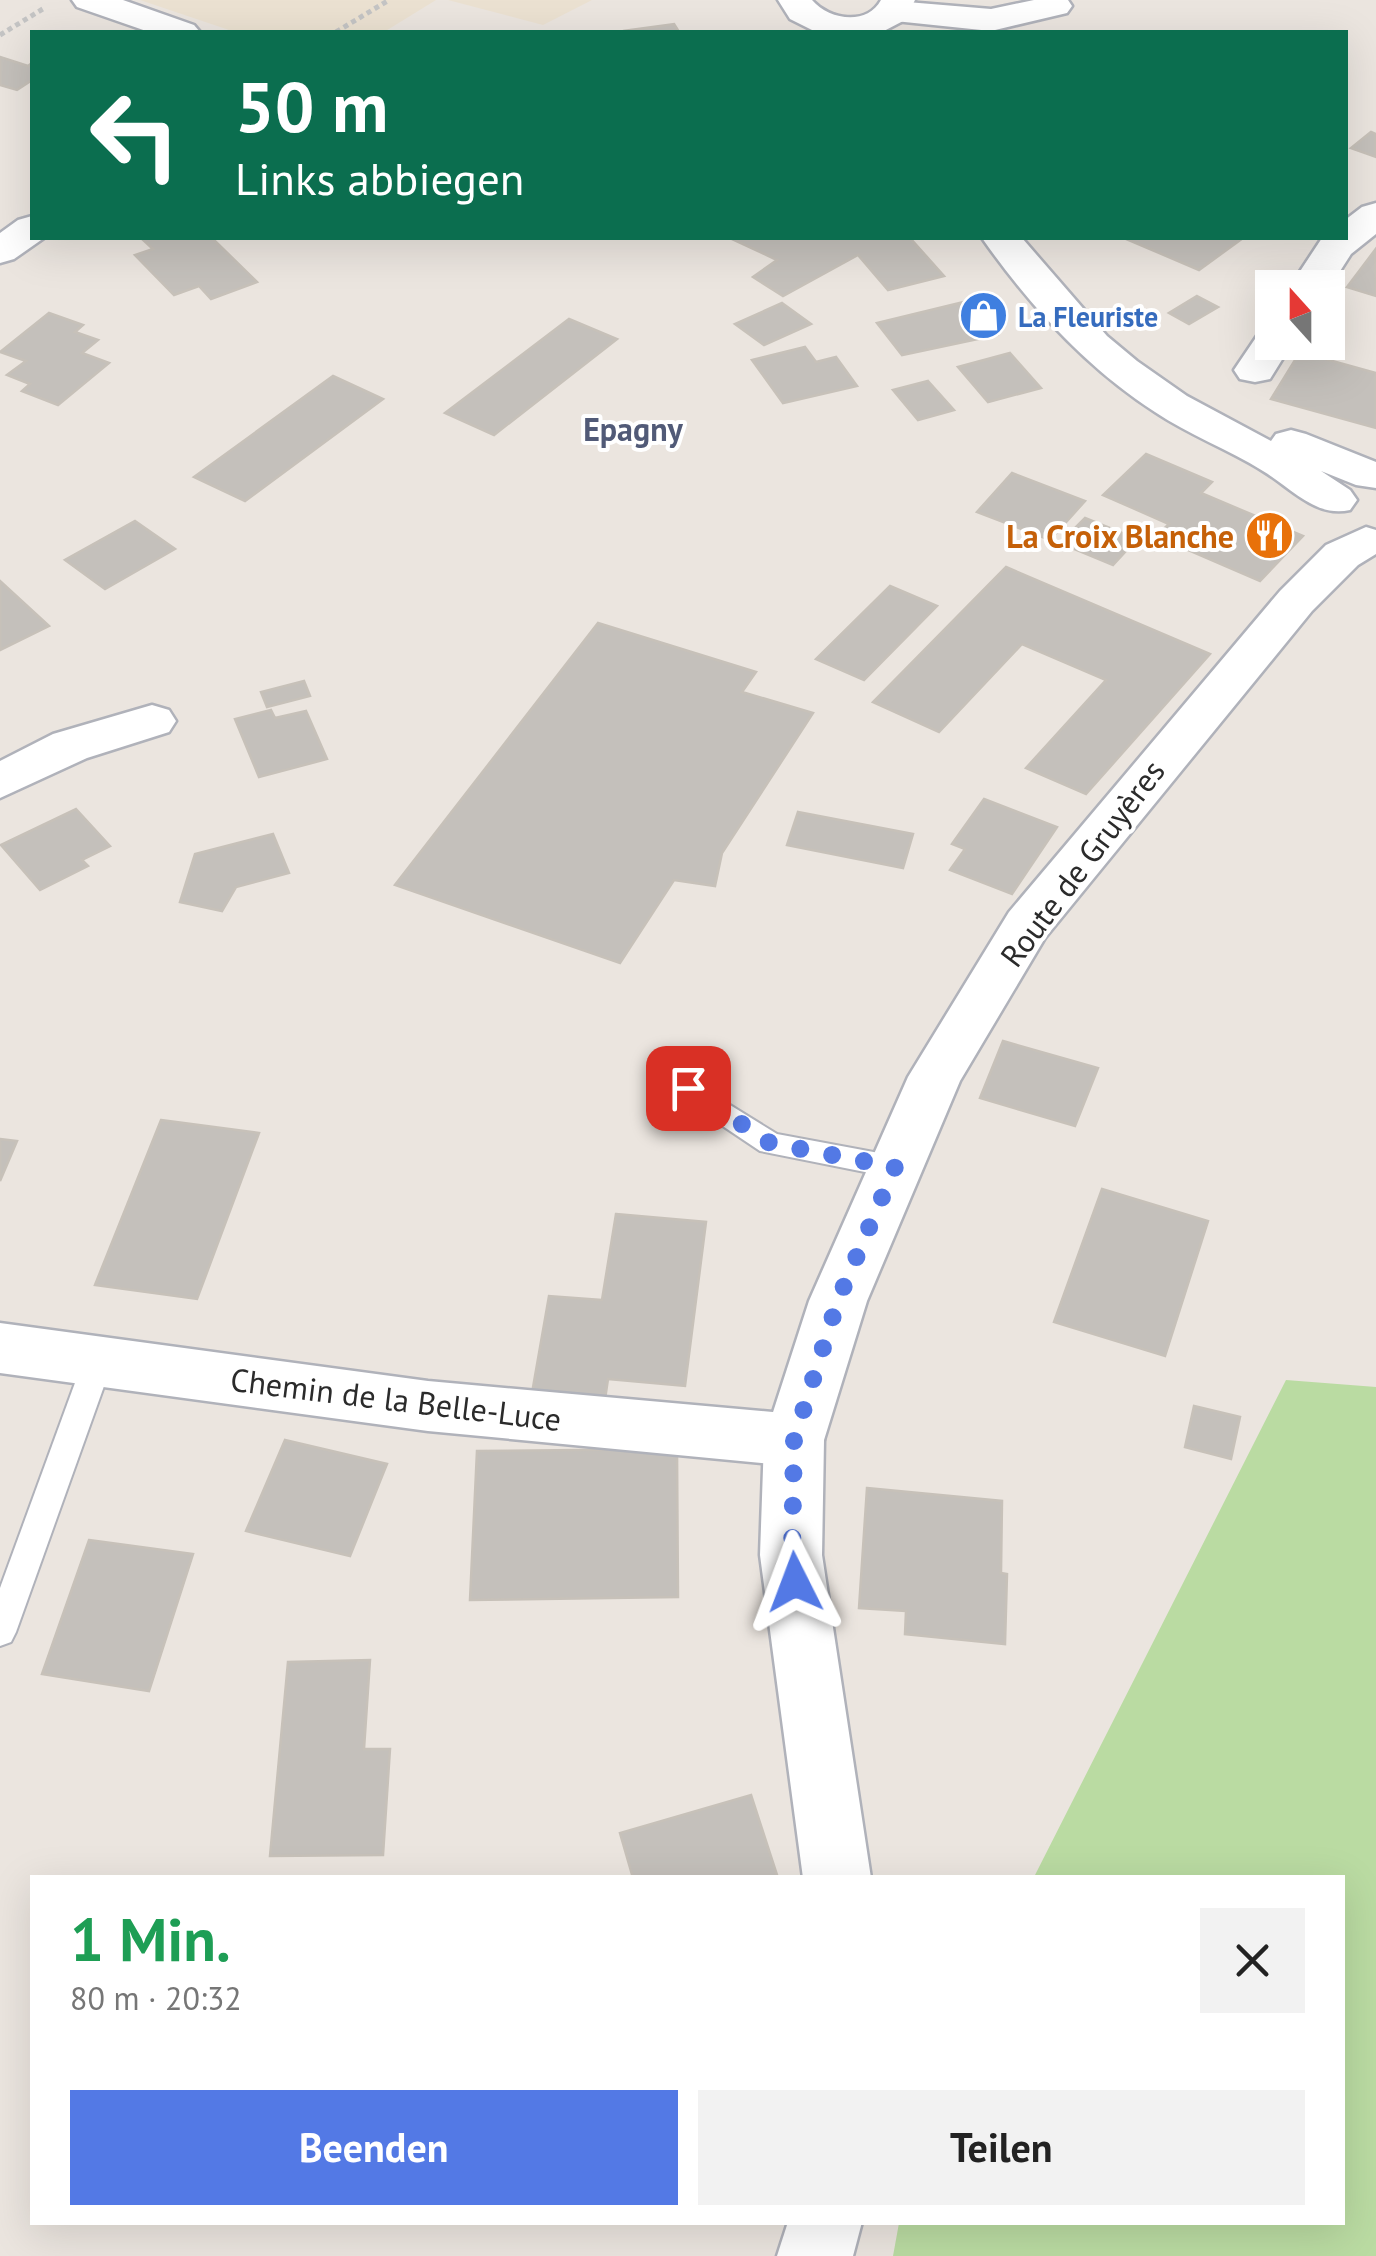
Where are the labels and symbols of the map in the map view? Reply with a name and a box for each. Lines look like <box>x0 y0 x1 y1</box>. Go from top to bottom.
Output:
north arrow <box>1255 270 1345 360</box>
shop icon: La Fleuriste <box>957 290 1009 342</box>
place label: La Fleuriste <box>1018 298 1158 335</box>
district label: Epagny <box>583 408 684 450</box>
restaurant icon: La Croix Blanche <box>1243 510 1295 562</box>
place label: La Croix Blanche <box>1006 515 1234 557</box>
street label: Route de Gruyères <box>990 751 1174 975</box>
pin <box>646 1046 731 1131</box>
street label: Chemin de la Belle-Luce <box>228 1358 564 1440</box>
position arrow <box>743 1530 847 1634</box>

